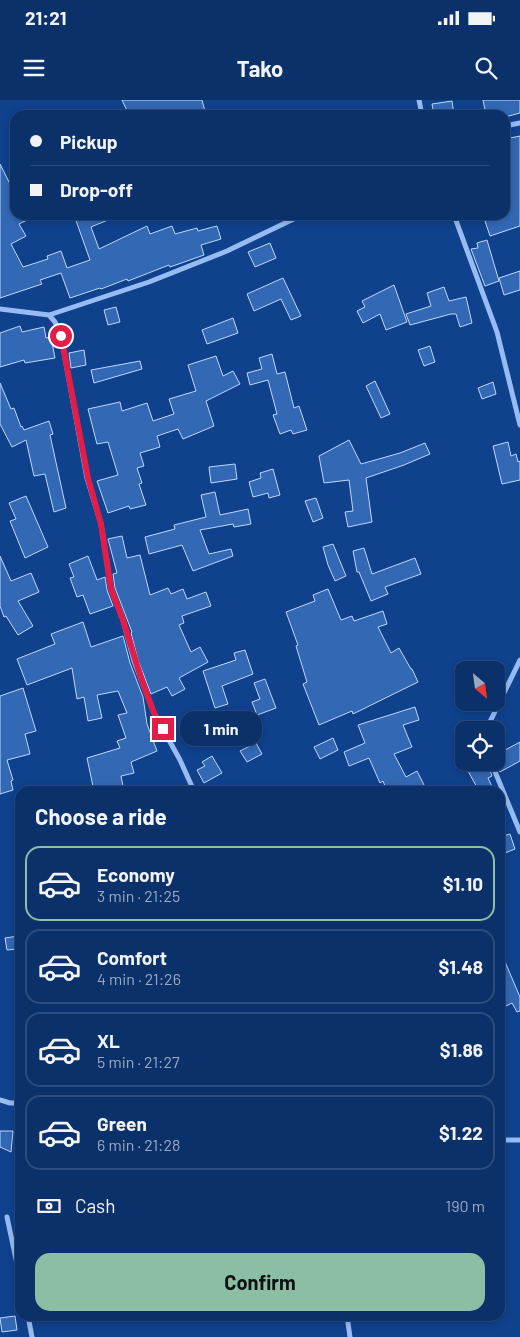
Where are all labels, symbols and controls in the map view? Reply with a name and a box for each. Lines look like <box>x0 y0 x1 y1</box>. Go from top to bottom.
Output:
text: 21:21 <box>25 6 66 29</box>
icon: menu <box>20 54 48 82</box>
icon: search <box>472 54 500 82</box>
text: Tako <box>237 55 283 81</box>
text: Pickup <box>60 130 118 153</box>
text: Drop-off <box>60 178 133 201</box>
route start <box>50 325 72 347</box>
north arrow <box>455 661 505 711</box>
map controls <box>455 661 505 771</box>
callout: 1 min <box>180 712 263 746</box>
route end <box>152 718 174 740</box>
text: 1 min <box>203 719 239 738</box>
button: locate <box>455 721 505 771</box>
text: Choose a ride <box>35 803 167 829</box>
icon: car <box>37 861 82 906</box>
text: Economy <box>97 863 175 886</box>
text: $1.10 <box>443 872 483 895</box>
text: 3 min · 21:25 <box>97 886 180 905</box>
icon: car <box>37 944 82 989</box>
text: Comfort <box>97 946 167 969</box>
text: $1.48 <box>439 955 483 978</box>
text: 4 min · 21:26 <box>97 969 181 988</box>
icon: car <box>37 1027 82 1072</box>
text: XL <box>97 1029 120 1052</box>
text: $1.86 <box>440 1038 483 1061</box>
text: 5 min · 21:27 <box>97 1052 180 1071</box>
icon: car <box>37 1110 82 1155</box>
text: Green <box>97 1112 147 1135</box>
text: $1.22 <box>439 1121 483 1144</box>
text: 6 min · 21:28 <box>97 1135 180 1154</box>
icon: cash <box>35 1192 63 1220</box>
text: Cash <box>75 1194 116 1217</box>
text: 190 m <box>446 1196 485 1215</box>
button: Confirm <box>35 1253 485 1311</box>

